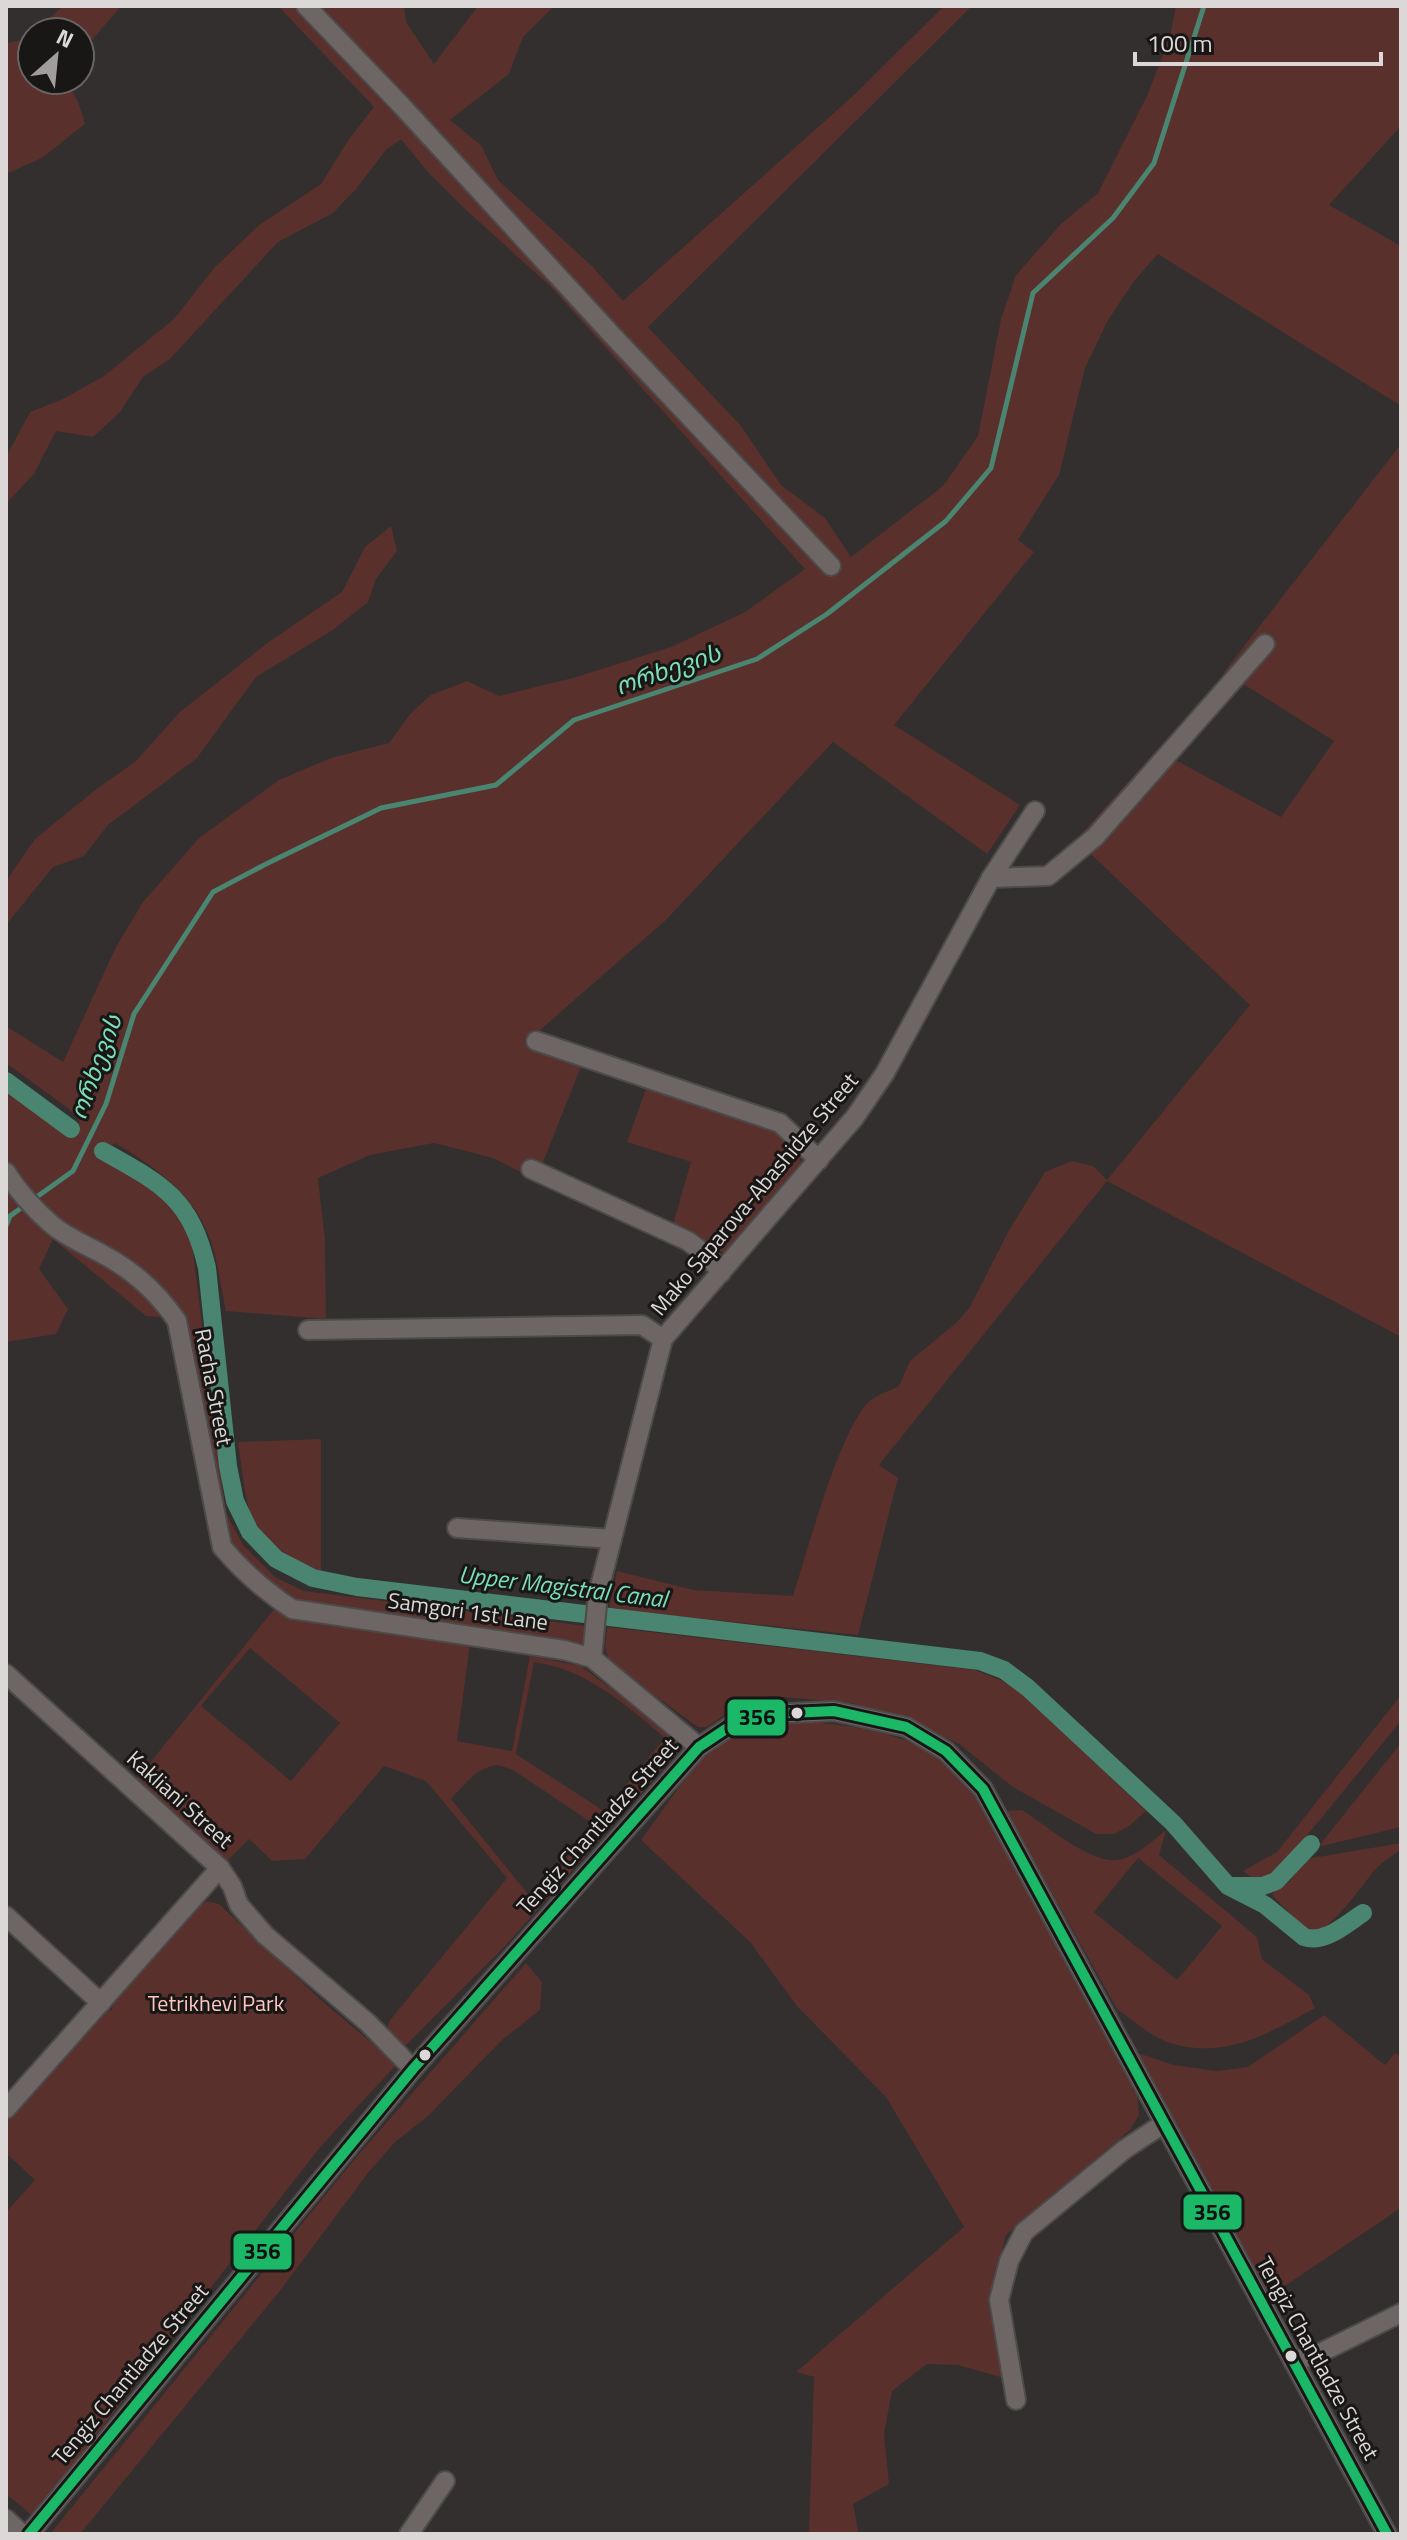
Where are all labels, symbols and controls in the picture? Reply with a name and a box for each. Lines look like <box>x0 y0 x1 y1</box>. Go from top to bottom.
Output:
north arrow <box>16 16 96 96</box>
scale bar <box>1135 16 1381 66</box>
text: N <box>51 20 80 57</box>
text: 100 m <box>1147 25 1213 61</box>
water label: ორხევის <box>610 634 725 704</box>
water label: ორხევის <box>60 1009 131 1124</box>
street label: Mako Saparova-Abashidze Street <box>642 1065 866 1323</box>
street label: Racha Street <box>186 1326 242 1449</box>
water label: Upper Magistral Canal <box>457 1555 672 1617</box>
street label: Samgori 1st Lane <box>386 1583 550 1639</box>
line badge: 356 <box>726 1698 787 1737</box>
text: 356 <box>739 1700 775 1734</box>
unlabelled marker <box>789 1705 805 1721</box>
street label: Tengiz Chantladze Street <box>508 1730 686 1922</box>
street label: Kakliani Street <box>119 1742 241 1856</box>
park label: Tetrikhevi Park <box>148 1986 285 2020</box>
unlabelled marker <box>417 2047 433 2063</box>
line badge: 356 <box>1182 2193 1243 2231</box>
text: 356 <box>1194 2195 1230 2229</box>
line badge: 356 <box>232 2232 293 2271</box>
text: 356 <box>244 2234 280 2268</box>
street label: Tengiz Chantladze Street <box>1248 2250 1388 2466</box>
street label: Tengiz Chantladze Street <box>44 2275 217 2472</box>
unlabelled marker <box>1283 2348 1299 2364</box>

